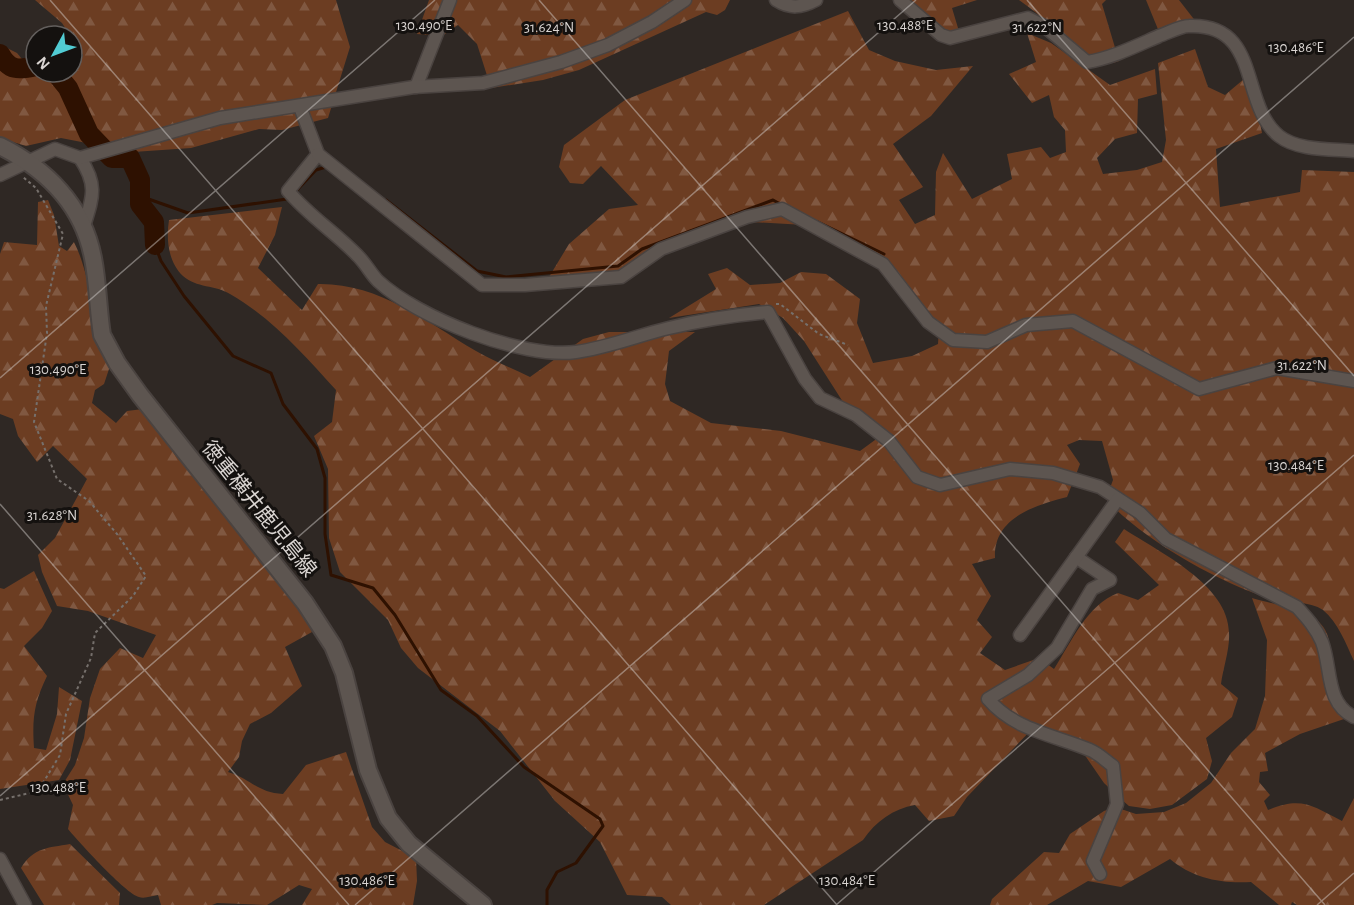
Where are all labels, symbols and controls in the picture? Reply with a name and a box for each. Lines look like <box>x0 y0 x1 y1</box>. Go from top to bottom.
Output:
text: 130.490°E <box>396 18 452 33</box>
text: 130.488°E <box>877 18 933 33</box>
text: 31.624°N <box>524 20 574 35</box>
text: 31.622°N <box>1012 20 1062 35</box>
north arrow <box>24 24 84 84</box>
text: 130.486°E <box>1268 40 1324 55</box>
text: N <box>34 54 53 73</box>
text: 31.622°N <box>1277 358 1327 373</box>
text: 130.490°E <box>30 362 86 377</box>
street label: 徳重横井鹿児島線 <box>198 436 321 581</box>
text: 130.484°E <box>1268 458 1324 473</box>
text: 31.628°N <box>27 508 77 523</box>
text: 130.488°E <box>30 780 86 795</box>
text: 130.486°E <box>339 873 395 888</box>
text: 130.484°E <box>819 873 875 888</box>

